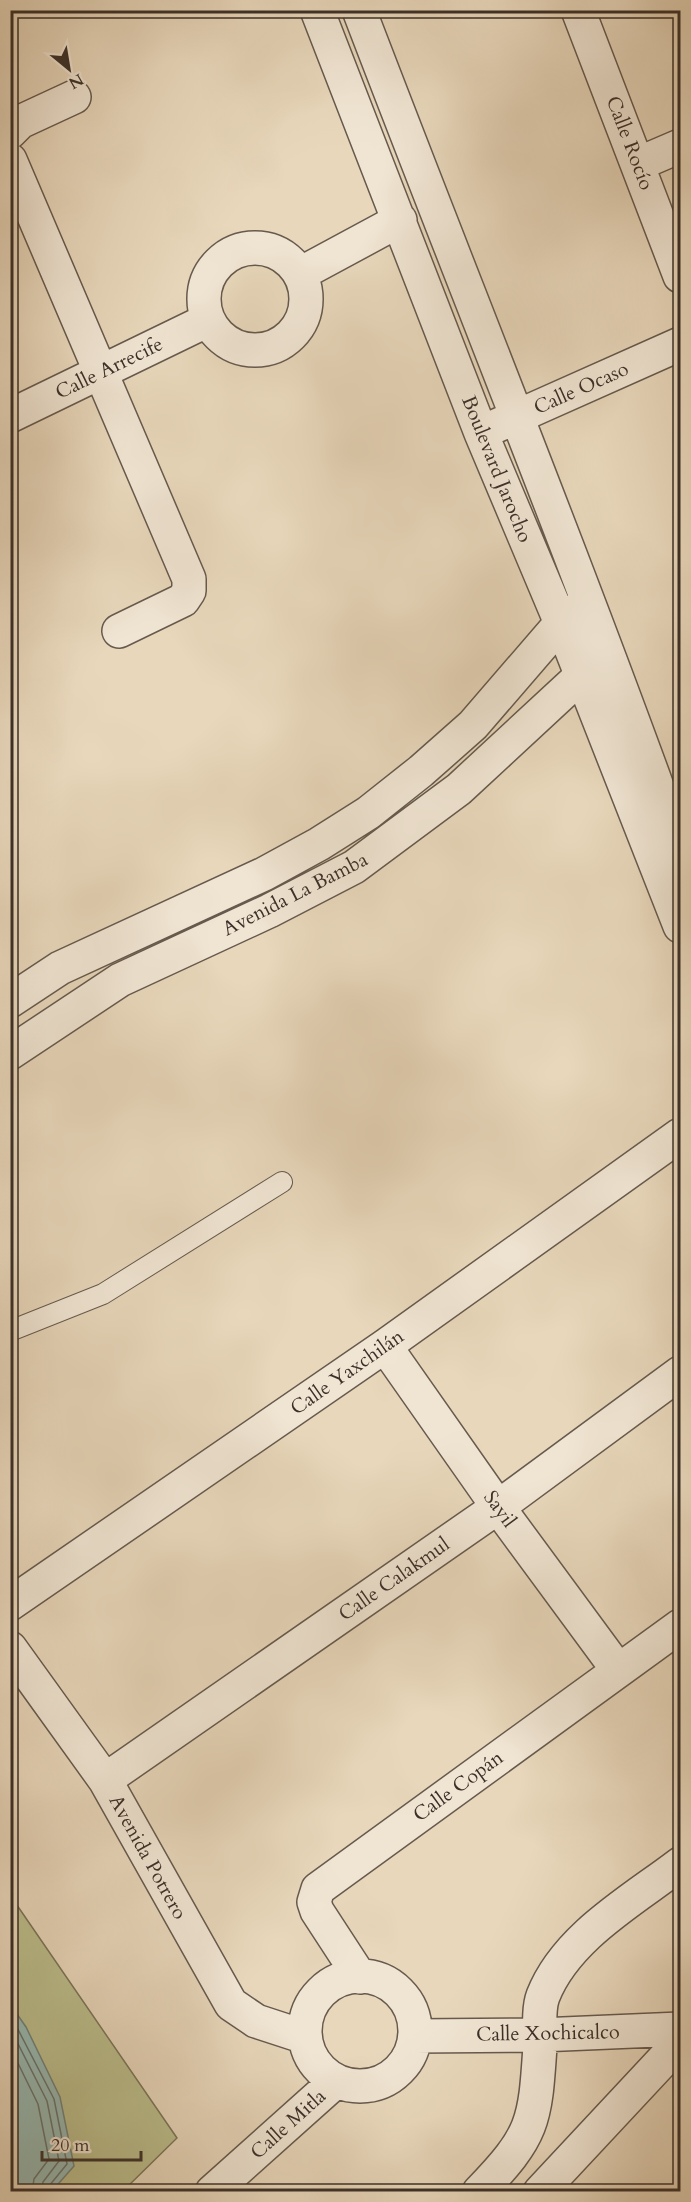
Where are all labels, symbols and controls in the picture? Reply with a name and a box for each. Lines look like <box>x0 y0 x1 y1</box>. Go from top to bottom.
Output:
north arrow <box>39 39 99 99</box>
text: N <box>64 68 88 94</box>
street label: Calle Rocío <box>600 92 660 194</box>
street label: Calle Arrecife <box>51 330 167 406</box>
street label: Calle Ocaso <box>529 355 633 421</box>
street label: Boulevard Jarocho <box>455 392 539 547</box>
street label: Avenida La Bamba <box>218 846 373 942</box>
street label: Calle Yaxchilán <box>285 1322 410 1421</box>
street label: Sayil <box>477 1485 523 1533</box>
street label: Calle Calakmul <box>333 1531 455 1627</box>
street label: Calle Copán <box>407 1744 509 1828</box>
street label: Avenida Potrero <box>103 1790 193 1924</box>
street label: Calle Xochicalco <box>476 2018 620 2048</box>
street label: Calle Mitla <box>244 2083 332 2165</box>
scale bar <box>42 2124 141 2162</box>
text: 20 m <box>51 2133 90 2158</box>

